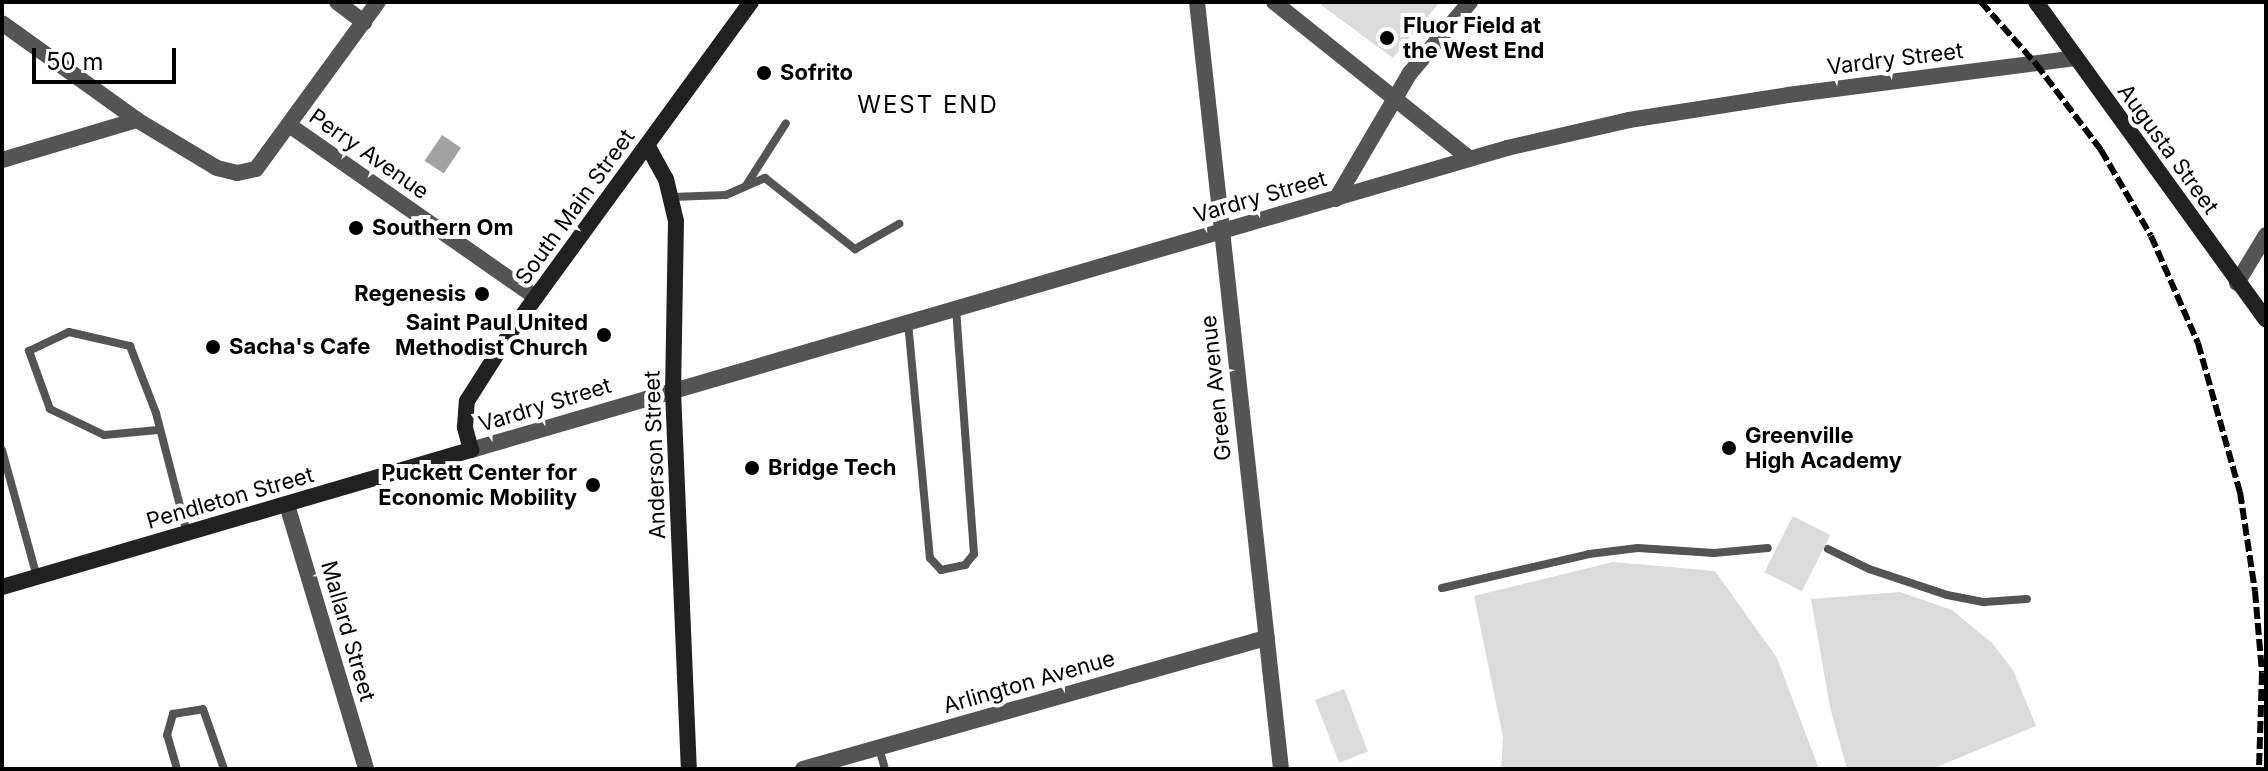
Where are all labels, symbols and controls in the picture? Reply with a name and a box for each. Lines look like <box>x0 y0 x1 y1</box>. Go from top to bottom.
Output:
place label: Fluor Field at the West End <box>1403 12 1544 64</box>
marker: Fluor Field at the West End <box>1378 29 1396 47</box>
scale bar <box>36 32 180 82</box>
street label: Vardry Street <box>1825 38 1965 80</box>
text: 50 m <box>46 47 104 76</box>
place label: Sofrito <box>780 60 853 86</box>
marker: Sofrito <box>755 64 773 82</box>
street label: Augusta Street <box>2112 79 2224 219</box>
district label: WEST END <box>857 91 999 119</box>
street label: Perry Avenue <box>304 103 434 205</box>
street label: South Main Street <box>510 124 640 290</box>
street label: Vardry Street <box>1190 165 1330 229</box>
place label: Southern Om <box>372 215 514 241</box>
marker: Southern Om <box>347 219 365 237</box>
place label: Regenesis <box>354 281 466 307</box>
marker: Regenesis <box>473 285 491 303</box>
place label: Saint Paul United Methodist Church <box>395 309 588 360</box>
street label: Green Avenue <box>1195 314 1237 462</box>
marker: Saint Paul United Methodist Church <box>595 326 613 344</box>
place label: Sacha's Cafe <box>229 334 370 360</box>
marker: Sacha's Cafe <box>204 338 222 356</box>
street label: Anderson Street <box>639 370 671 540</box>
street label: Vardry Street <box>476 372 614 438</box>
place label: Greenville High Academy <box>1745 422 1902 474</box>
marker: Greenville High Academy <box>1720 439 1738 457</box>
place label: Bridge Tech <box>768 455 896 481</box>
place label: Puckett Center for Economic Mobility <box>378 459 577 510</box>
marker: Bridge Tech <box>743 459 761 477</box>
street label: Pendleton Street <box>143 461 317 535</box>
marker: Puckett Center for Economic Mobility <box>584 476 602 494</box>
street label: Mallard Street <box>315 558 381 704</box>
street label: Arlington Avenue <box>940 645 1118 719</box>

